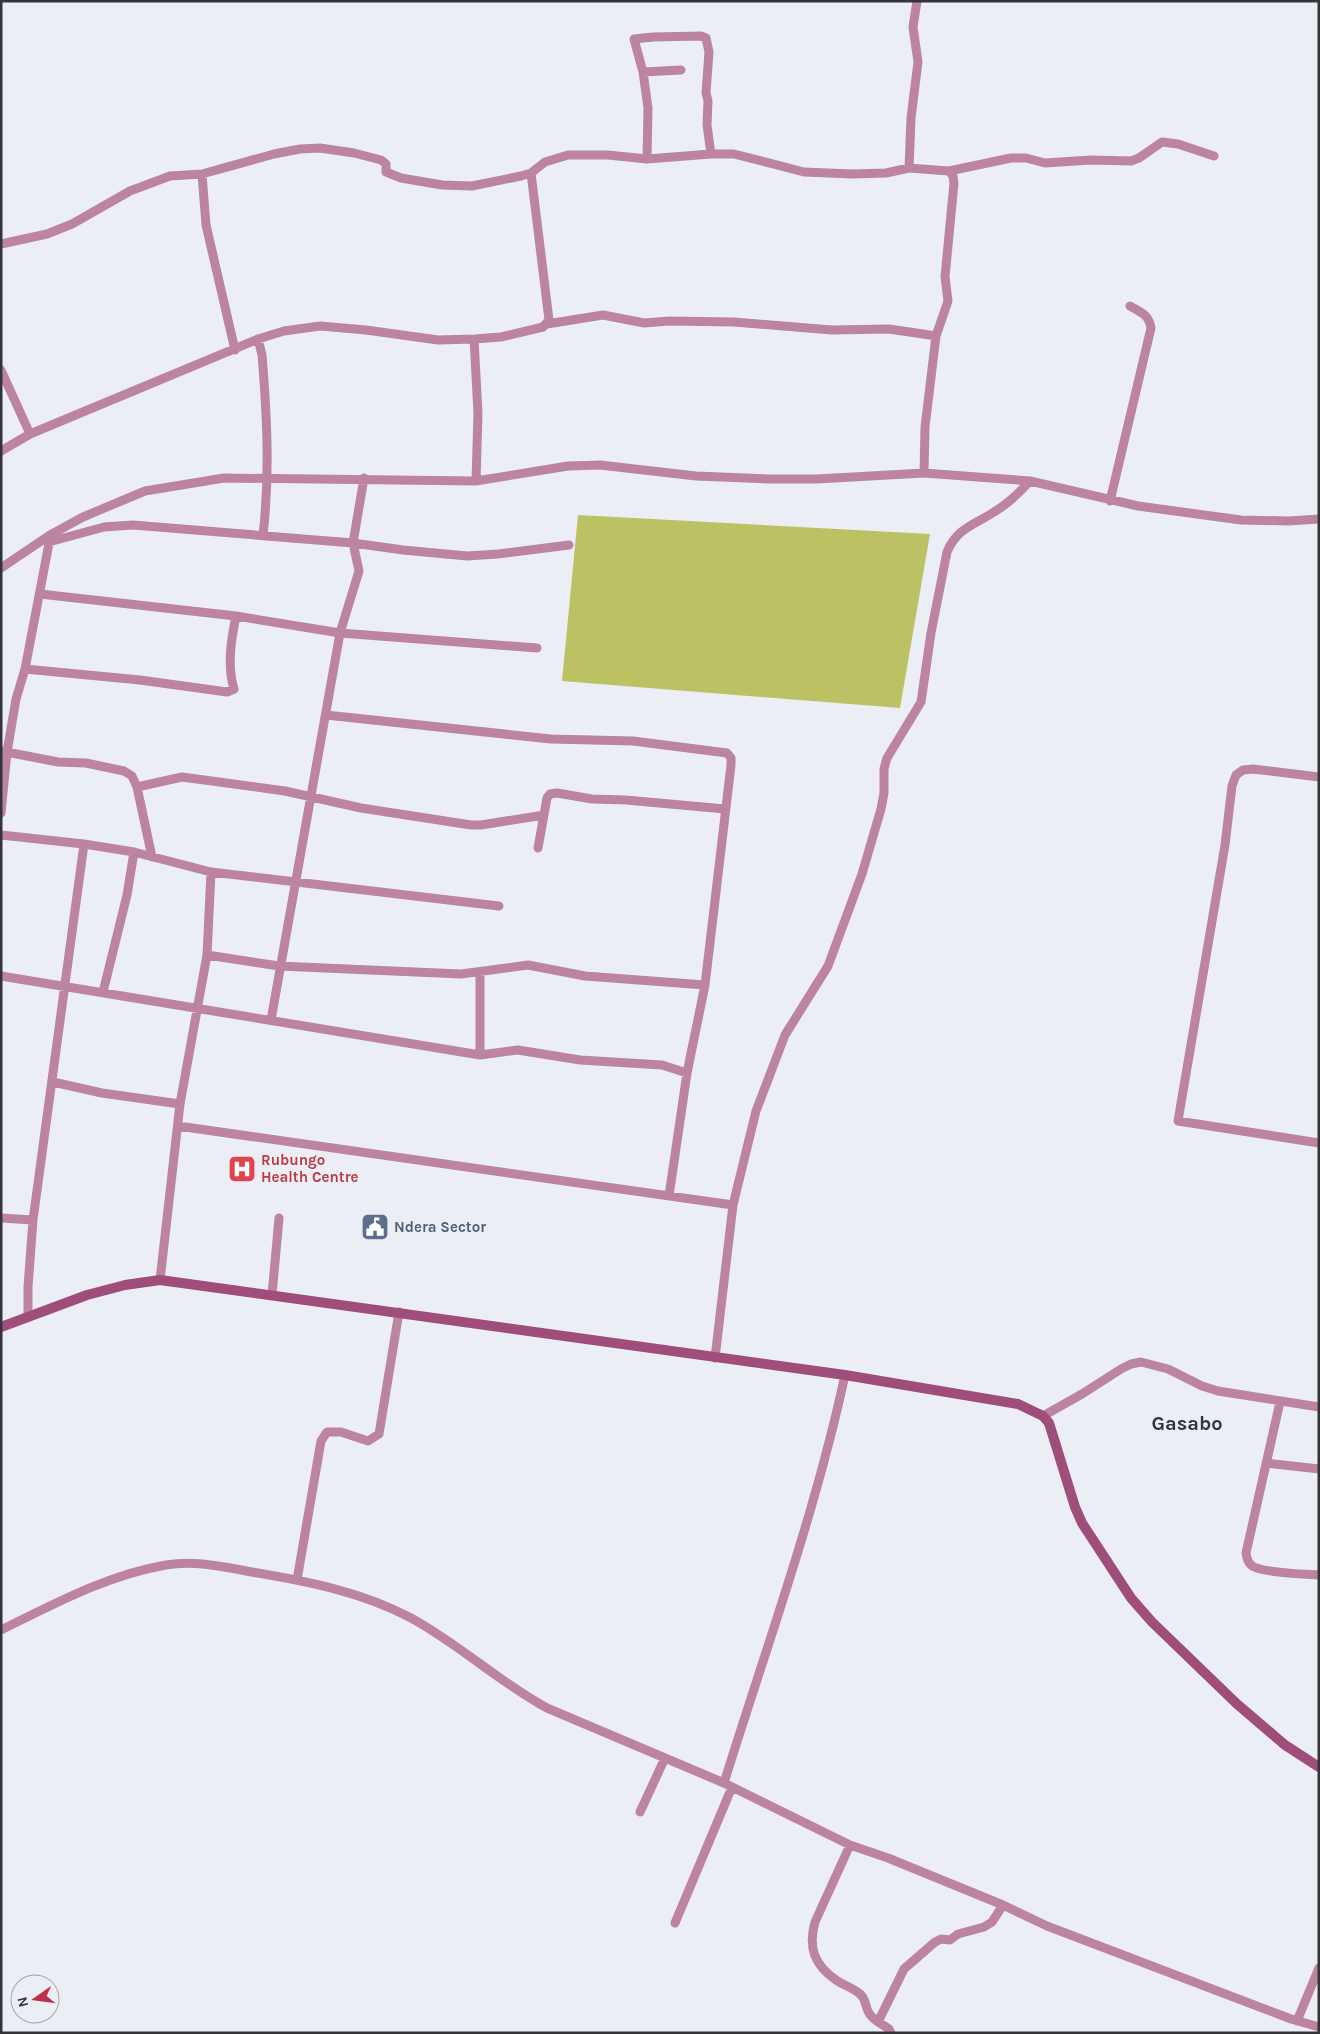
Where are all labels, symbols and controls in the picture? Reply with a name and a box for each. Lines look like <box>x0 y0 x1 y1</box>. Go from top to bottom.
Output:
place label: Rubungo Health Centre <box>261 1151 359 1186</box>
hospital icon: Rubungo Health Centre <box>227 1154 257 1184</box>
public building icon: Ndera Sector <box>360 1212 390 1242</box>
place label: Ndera Sector <box>394 1218 486 1236</box>
district label: Gasabo <box>1151 1412 1223 1435</box>
north arrow <box>10 1974 60 2024</box>
text: N <box>13 1995 32 2009</box>

